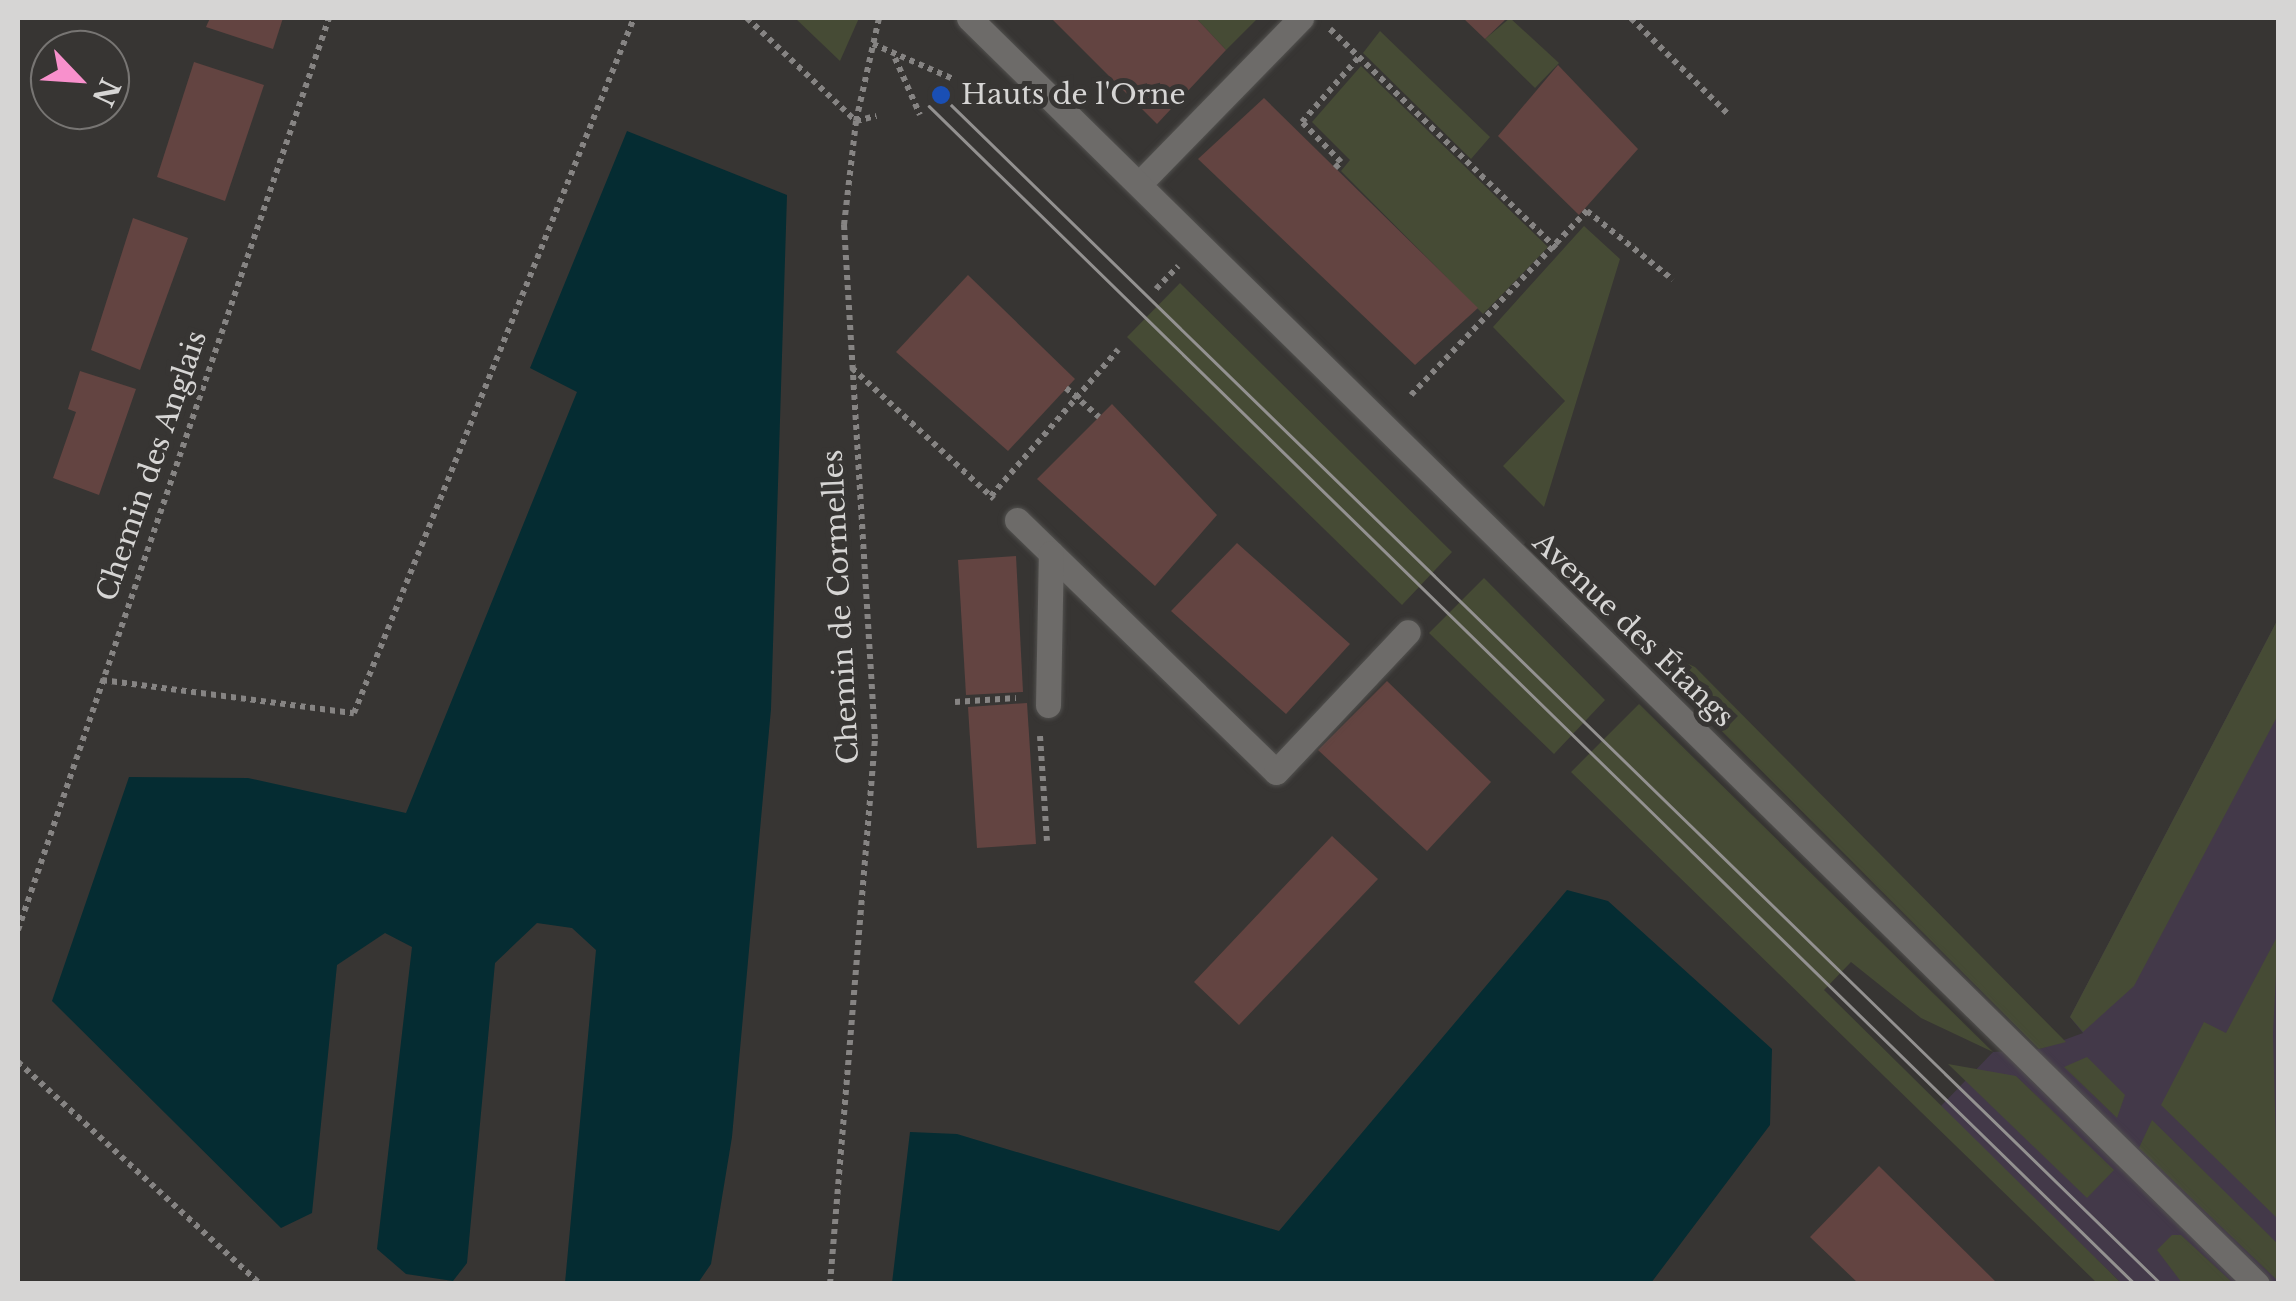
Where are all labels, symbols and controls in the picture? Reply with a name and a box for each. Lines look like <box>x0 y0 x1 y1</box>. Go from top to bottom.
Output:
north arrow <box>30 30 130 130</box>
text: N <box>84 73 127 111</box>
place label: Hauts de l'Orne <box>961 78 1186 112</box>
marker: Hauts de l'Orne <box>930 84 952 106</box>
street label: Chemin des Anglais <box>90 326 214 606</box>
street label: Chemin de Cormelles <box>816 449 866 765</box>
street label: Avenue des Étangs <box>1526 526 1740 734</box>

